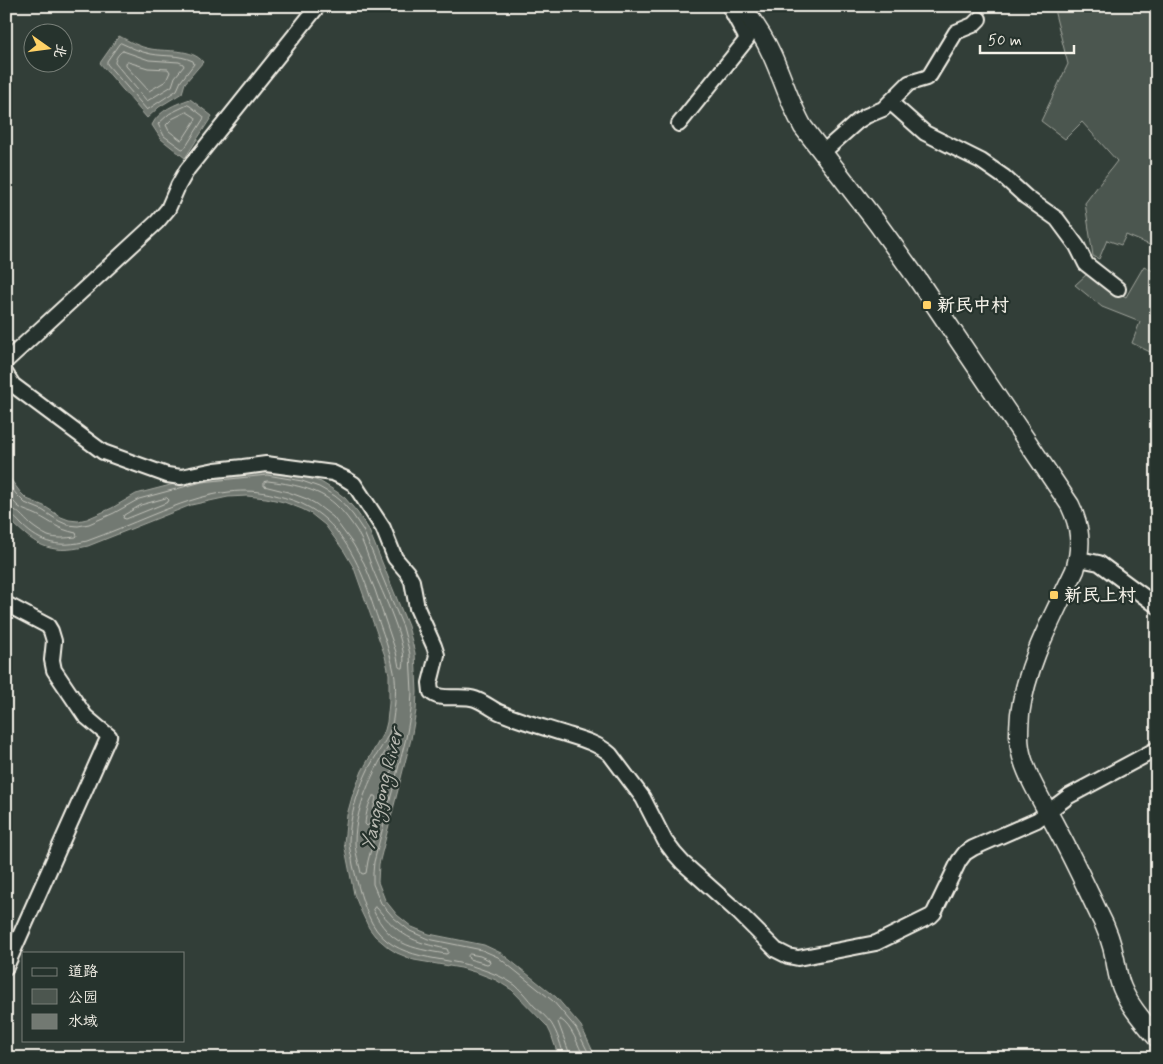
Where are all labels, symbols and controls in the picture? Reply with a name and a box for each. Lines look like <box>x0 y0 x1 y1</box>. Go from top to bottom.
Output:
north arrow <box>22 22 72 72</box>
scale bar <box>980 22 1074 54</box>
text: 50 m <box>988 31 1022 51</box>
text: 北 <box>49 42 70 60</box>
place label: 新民中村 <box>937 294 1009 318</box>
marker: 新民中村 <box>921 299 933 311</box>
place label: 新民上村 <box>1064 584 1136 608</box>
marker: 新民上村 <box>1048 589 1060 601</box>
water label: Yanggong River <box>355 723 412 854</box>
legend <box>22 952 185 1042</box>
text: 道路 <box>68 962 98 982</box>
text: 公园 <box>68 988 98 1008</box>
text: 水域 <box>68 1012 98 1032</box>

